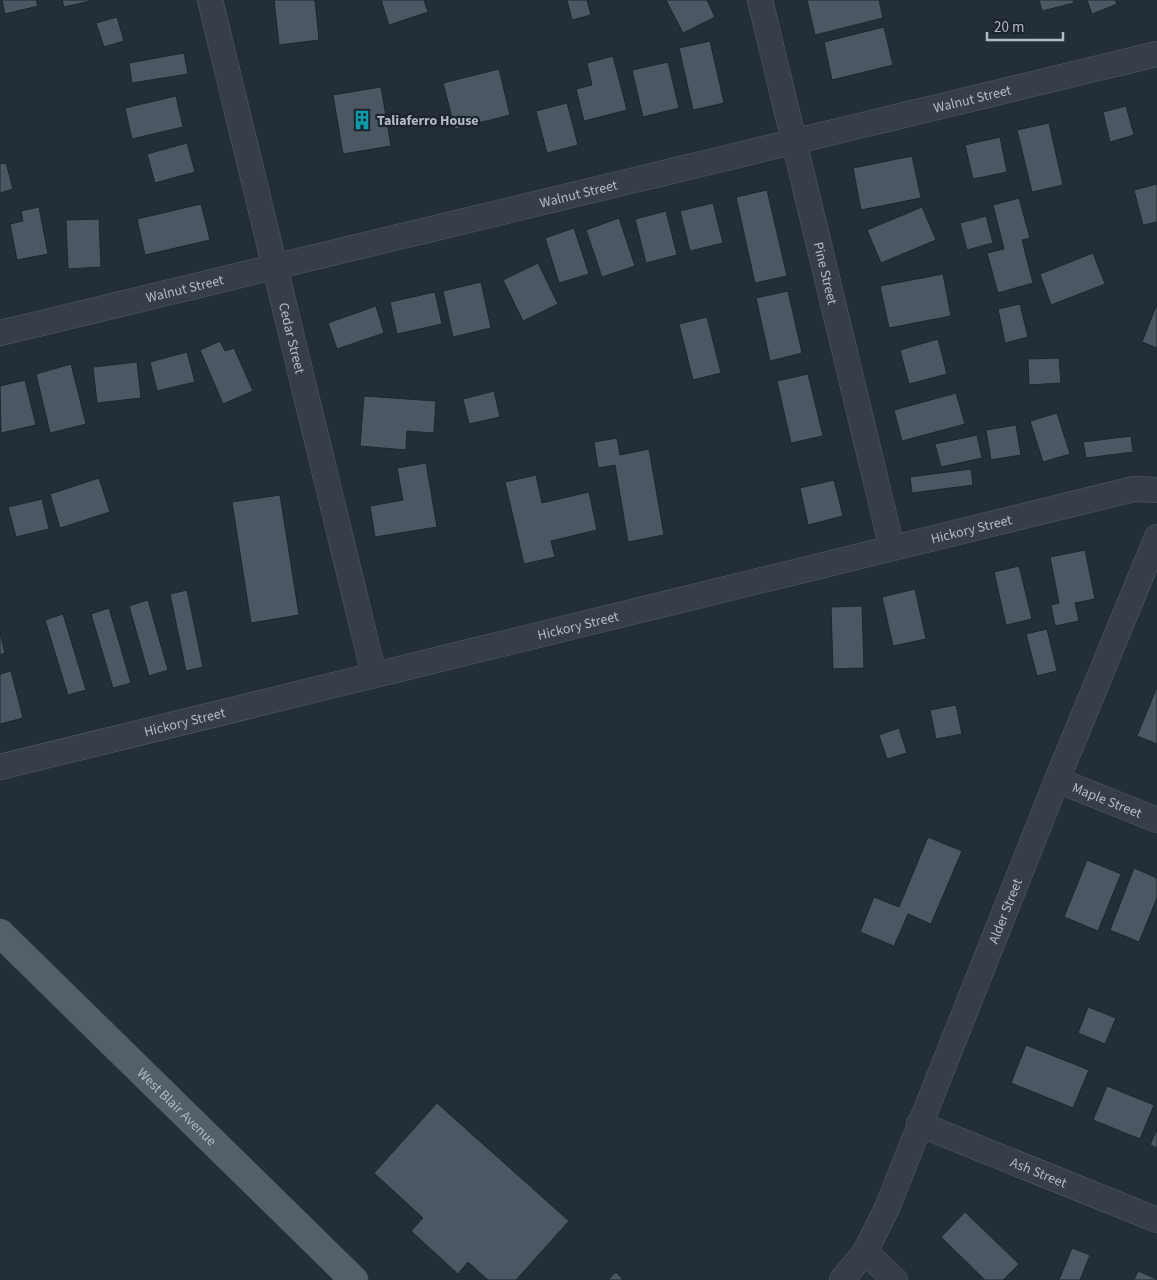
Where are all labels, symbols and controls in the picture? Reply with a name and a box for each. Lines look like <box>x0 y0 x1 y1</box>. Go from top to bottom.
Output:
scale bar <box>987 10 1063 42</box>
text: 20 m <box>994 17 1024 38</box>
street label: Walnut Street <box>931 80 1014 119</box>
building icon: Taliaferro House <box>351 109 373 131</box>
place label: Taliaferro House <box>377 111 479 131</box>
street label: Walnut Street <box>538 175 620 214</box>
street label: Pine Street <box>808 240 842 307</box>
street label: Walnut Street <box>144 270 226 308</box>
street label: Cedar Street <box>273 301 310 376</box>
street label: Hickory Street <box>929 510 1014 549</box>
street label: Hickory Street <box>535 607 621 646</box>
street label: Hickory Street <box>142 703 228 742</box>
street label: Maple Street <box>1069 778 1145 824</box>
street label: Alder Street <box>984 876 1028 947</box>
street label: West Blair Avenue <box>132 1064 221 1151</box>
street label: Ash Street <box>1007 1153 1070 1194</box>

